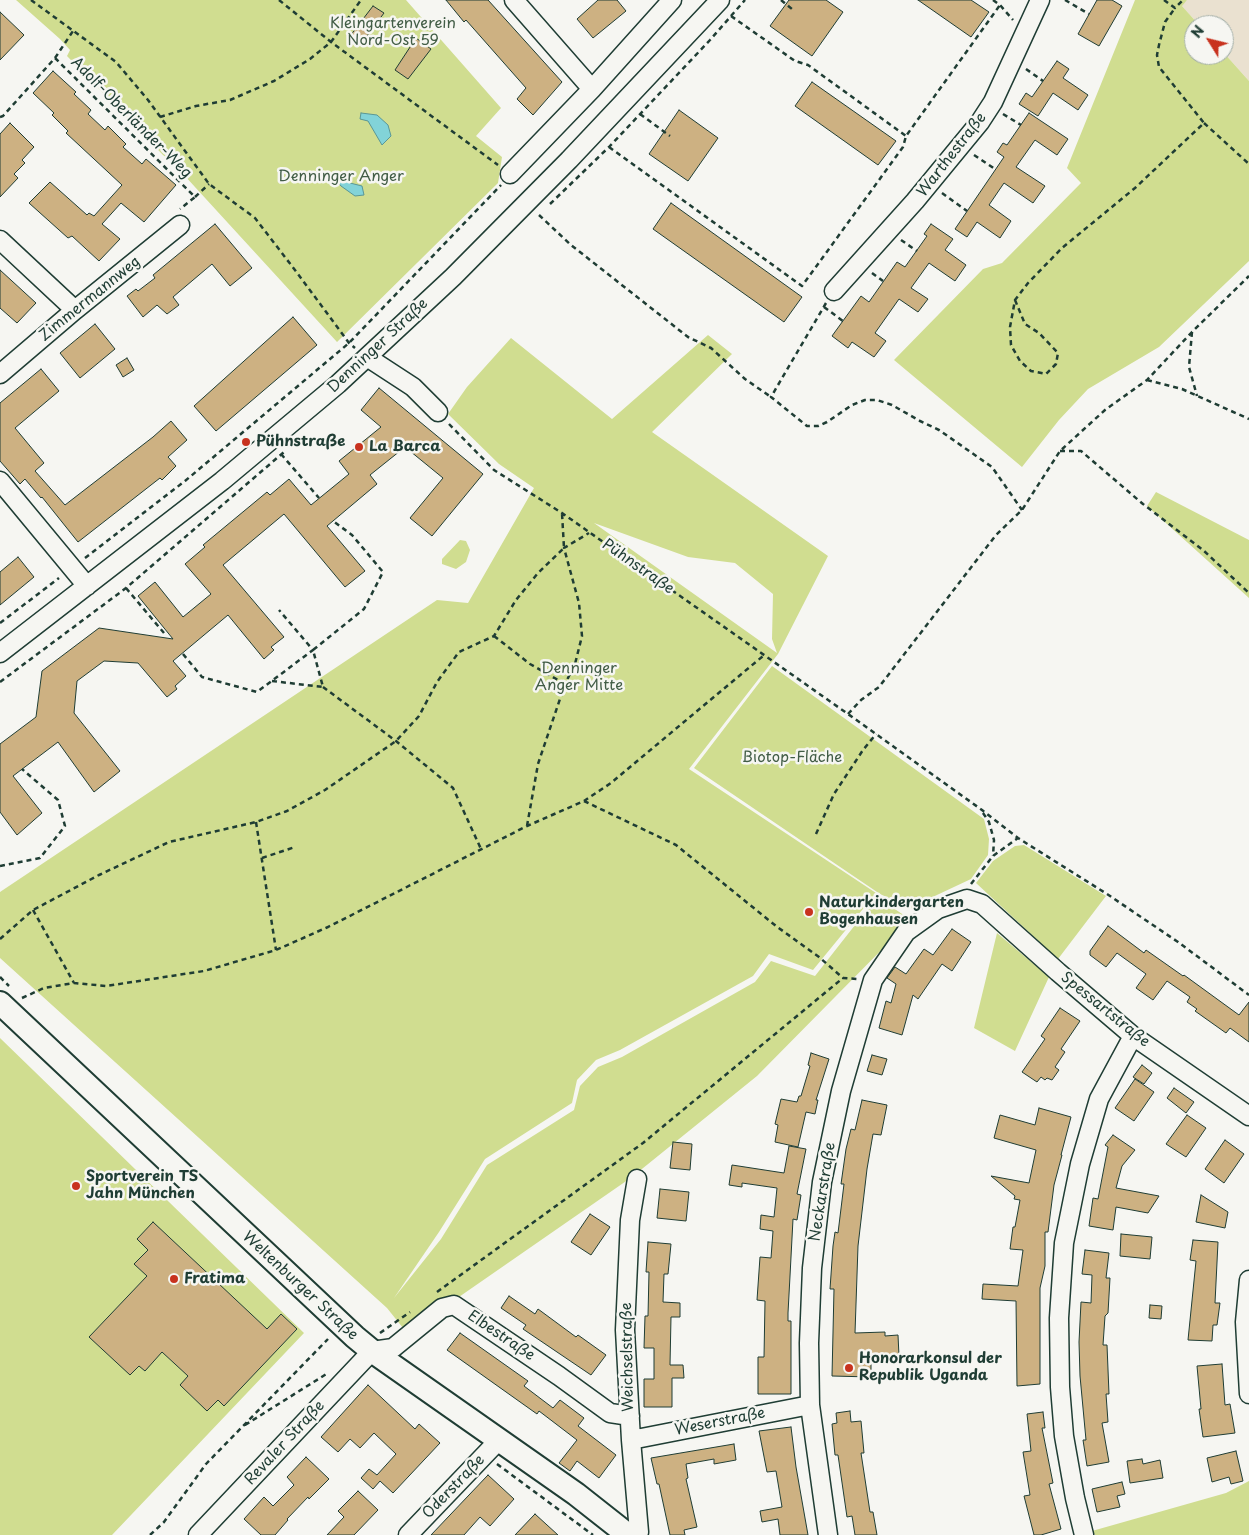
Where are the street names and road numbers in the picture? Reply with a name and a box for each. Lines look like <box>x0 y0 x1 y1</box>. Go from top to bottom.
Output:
street label: Adolf-Oberländer-Weg <box>67 54 195 182</box>
street label: Warthestraße <box>914 109 990 201</box>
street label: Zimmermannweg <box>36 253 144 345</box>
street label: Denninger Straße <box>324 295 432 397</box>
street label: Pühnstraße <box>599 536 677 598</box>
street label: Spessartstraße <box>1057 969 1153 1051</box>
street label: Neckarstraße <box>806 1141 840 1243</box>
street label: Weltenburger Straße <box>238 1228 362 1344</box>
street label: Weichselstraße <box>618 1302 638 1412</box>
street label: Elbestraße <box>464 1307 538 1365</box>
street label: Revaler Straße <box>241 1397 329 1489</box>
street label: Weserstraße <box>673 1404 767 1440</box>
street label: Oderstraße <box>419 1451 489 1523</box>

